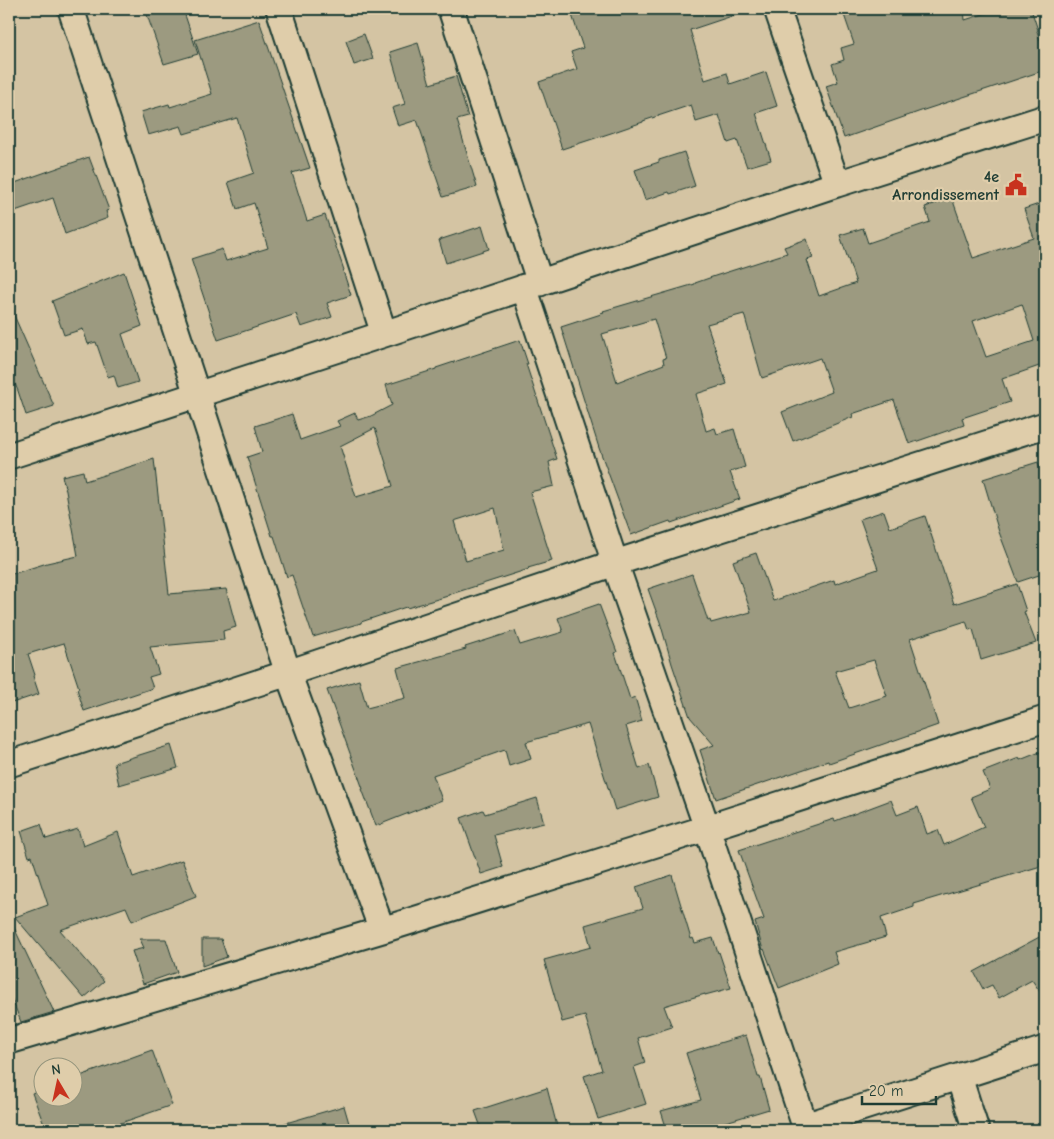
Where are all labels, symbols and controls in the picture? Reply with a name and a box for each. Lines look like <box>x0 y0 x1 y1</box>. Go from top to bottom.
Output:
place label: 4e Arrondissement <box>892 168 1000 204</box>
public building icon: 4e Arrondissement <box>1003 172 1029 198</box>
north arrow <box>32 1056 82 1106</box>
text: N <box>50 1061 62 1079</box>
scale bar <box>862 1074 935 1106</box>
text: 20 m <box>869 1082 903 1100</box>

